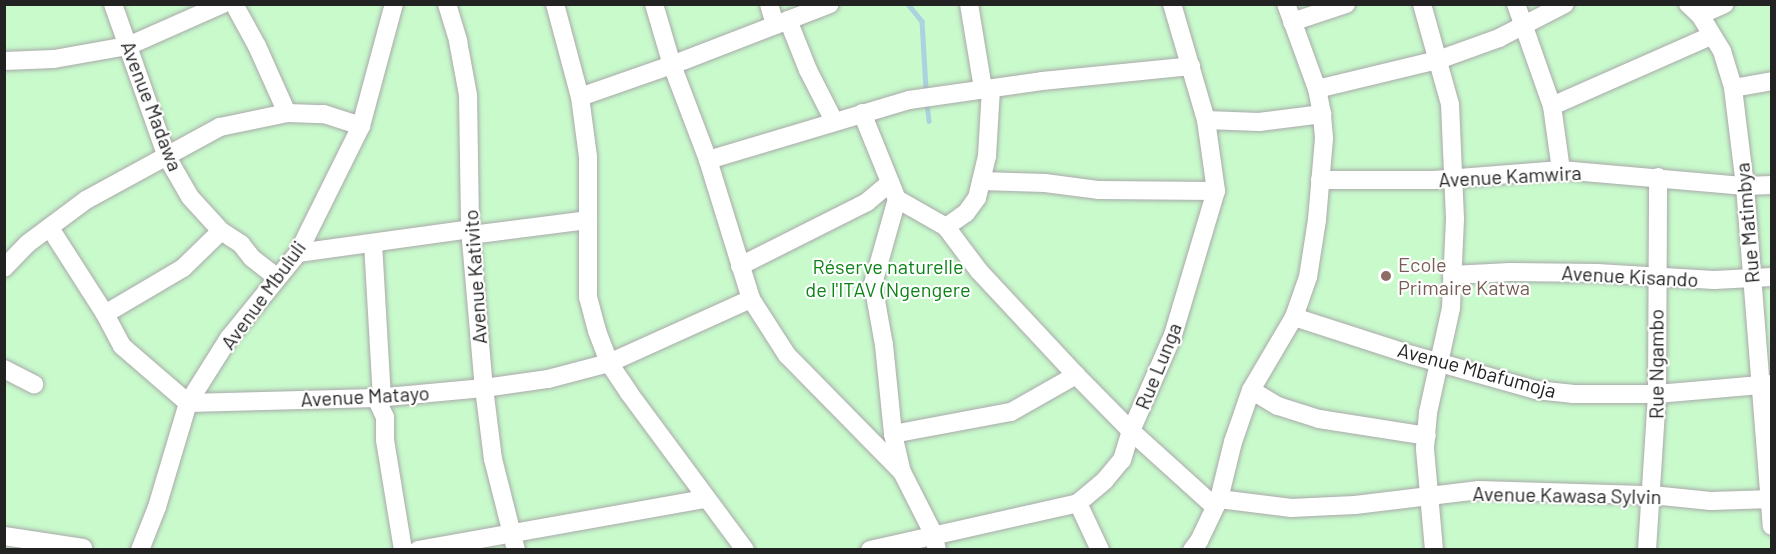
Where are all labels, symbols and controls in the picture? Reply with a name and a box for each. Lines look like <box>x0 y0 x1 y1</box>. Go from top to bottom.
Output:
street label: Avenue Madawa <box>116 38 188 174</box>
street label: Avenue Kamwira <box>1438 160 1582 192</box>
street label: Rue Matimbya <box>1730 162 1764 284</box>
street label: Avenue Kativito <box>458 209 492 345</box>
street label: Avenue Mbululi <box>216 236 310 354</box>
place label: Ecole Primaire Katwa <box>1398 252 1530 299</box>
park label: Réserve naturelle de l'ITAV (Ngengere <box>805 254 971 301</box>
street label: Avenue Kisando <box>1561 260 1699 292</box>
marker: Ecole Primaire Katwa <box>1379 269 1393 283</box>
street label: Rue Ngambo <box>1644 309 1668 419</box>
street label: Rue Lunga <box>1130 319 1186 413</box>
street label: Avenue Mbafumoja <box>1395 337 1559 403</box>
street label: Avenue Matayo <box>300 381 430 411</box>
street label: Avenue Kawasa Sylvin <box>1472 481 1662 509</box>

